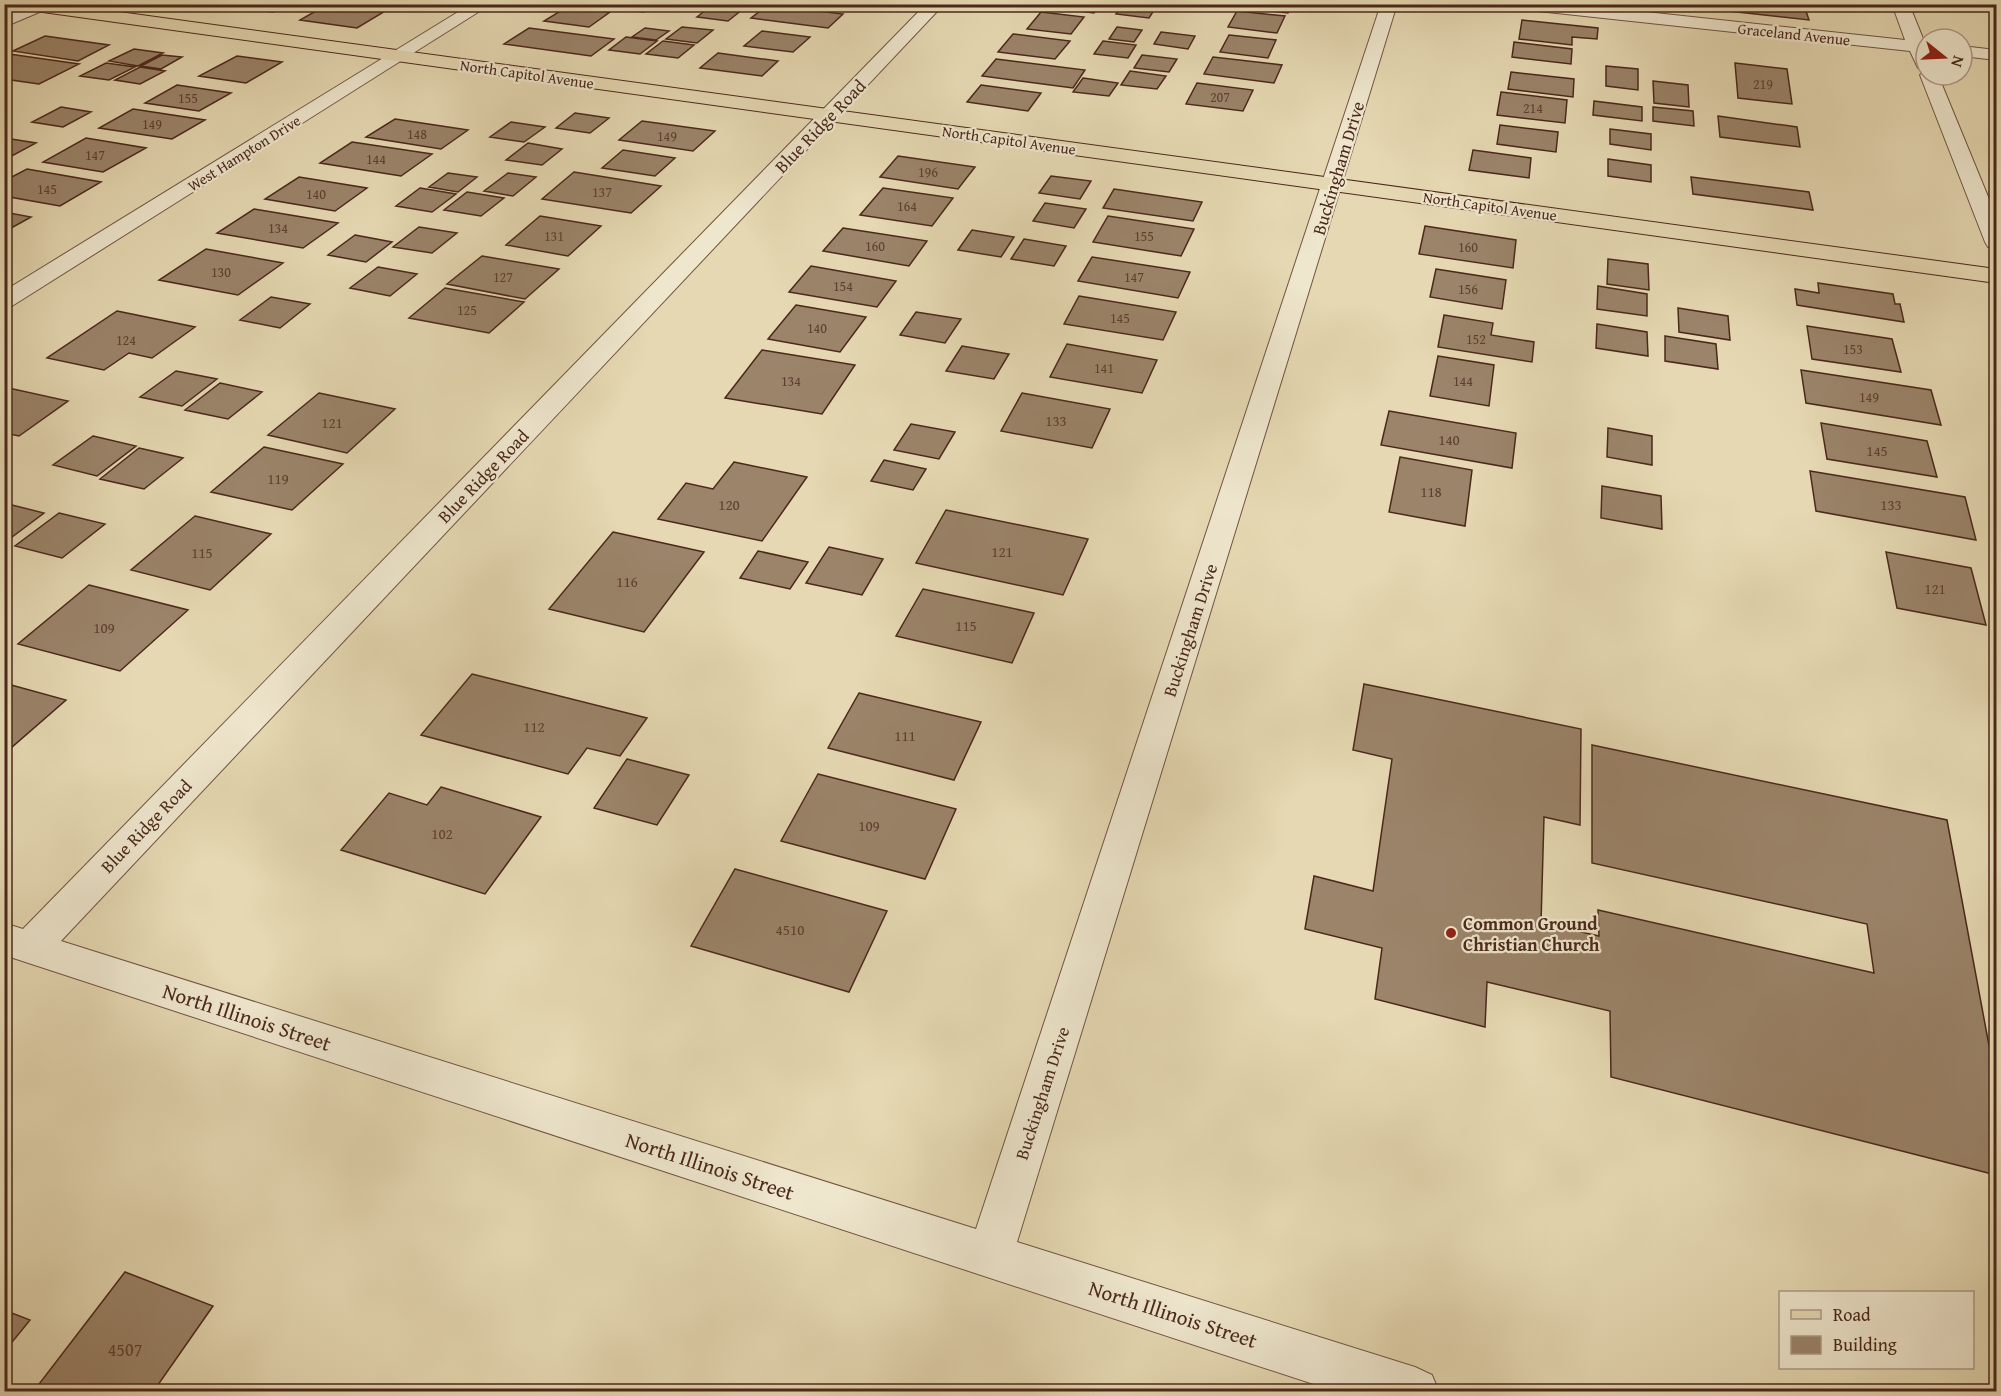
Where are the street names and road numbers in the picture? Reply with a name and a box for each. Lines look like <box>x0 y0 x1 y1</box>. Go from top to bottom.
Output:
street label: Graceland Avenue <box>1737 18 1851 50</box>
street label: North Capitol Avenue <box>459 54 595 94</box>
street label: Blue Ridge Road <box>768 73 872 179</box>
street label: Buckingham Drive <box>1305 98 1371 238</box>
street label: West Hampton Drive <box>184 110 304 196</box>
street label: North Capitol Avenue <box>941 120 1077 160</box>
street label: North Capitol Avenue <box>1422 186 1558 226</box>
street label: Blue Ridge Road <box>431 423 535 529</box>
street label: Buckingham Drive <box>1156 560 1224 700</box>
street label: Blue Ridge Road <box>94 773 198 879</box>
street label: North Illinois Street <box>159 975 336 1059</box>
street label: Buckingham Drive <box>1008 1023 1076 1163</box>
street label: North Illinois Street <box>622 1124 799 1208</box>
street label: North Illinois Street <box>1085 1272 1262 1356</box>

